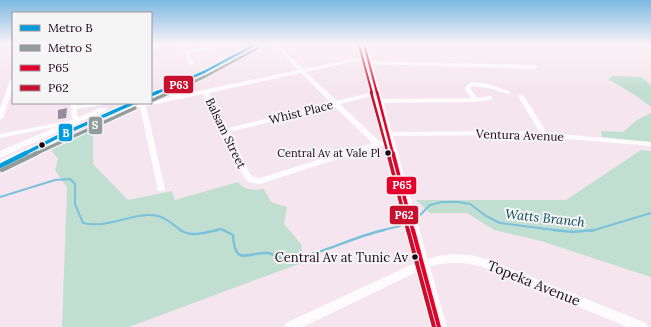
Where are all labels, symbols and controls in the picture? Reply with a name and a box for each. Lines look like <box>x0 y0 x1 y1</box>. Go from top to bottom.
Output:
legend <box>12 12 152 104</box>
text: Metro B <box>48 20 93 35</box>
text: Metro S <box>48 40 92 55</box>
text: P65 <box>48 60 69 75</box>
line badge: P63 <box>163 75 194 94</box>
text: P63 <box>169 78 189 92</box>
text: P62 <box>48 80 69 95</box>
street label: Balsam Street <box>202 95 250 171</box>
street label: Whist Place <box>267 97 335 127</box>
line badge: S <box>88 116 103 135</box>
text: S <box>92 118 99 132</box>
line badge: B <box>58 123 73 142</box>
text: B <box>62 126 70 140</box>
street label: Ventura Avenue <box>475 126 565 144</box>
unlabelled marker <box>37 140 47 150</box>
place label: Central Av at Vale Pl <box>277 146 380 160</box>
marker: Central Av at Vale Pl <box>383 148 393 158</box>
line badge: P65 <box>386 176 417 195</box>
text: P65 <box>392 178 412 192</box>
line badge: P62 <box>389 205 419 225</box>
water label: Watts Branch <box>504 205 586 231</box>
text: P62 <box>394 208 414 222</box>
place label: Central Av at Tunic Av <box>275 249 408 266</box>
marker: Central Av at Tunic Av <box>410 252 420 262</box>
street label: Topeka Avenue <box>485 256 583 310</box>

